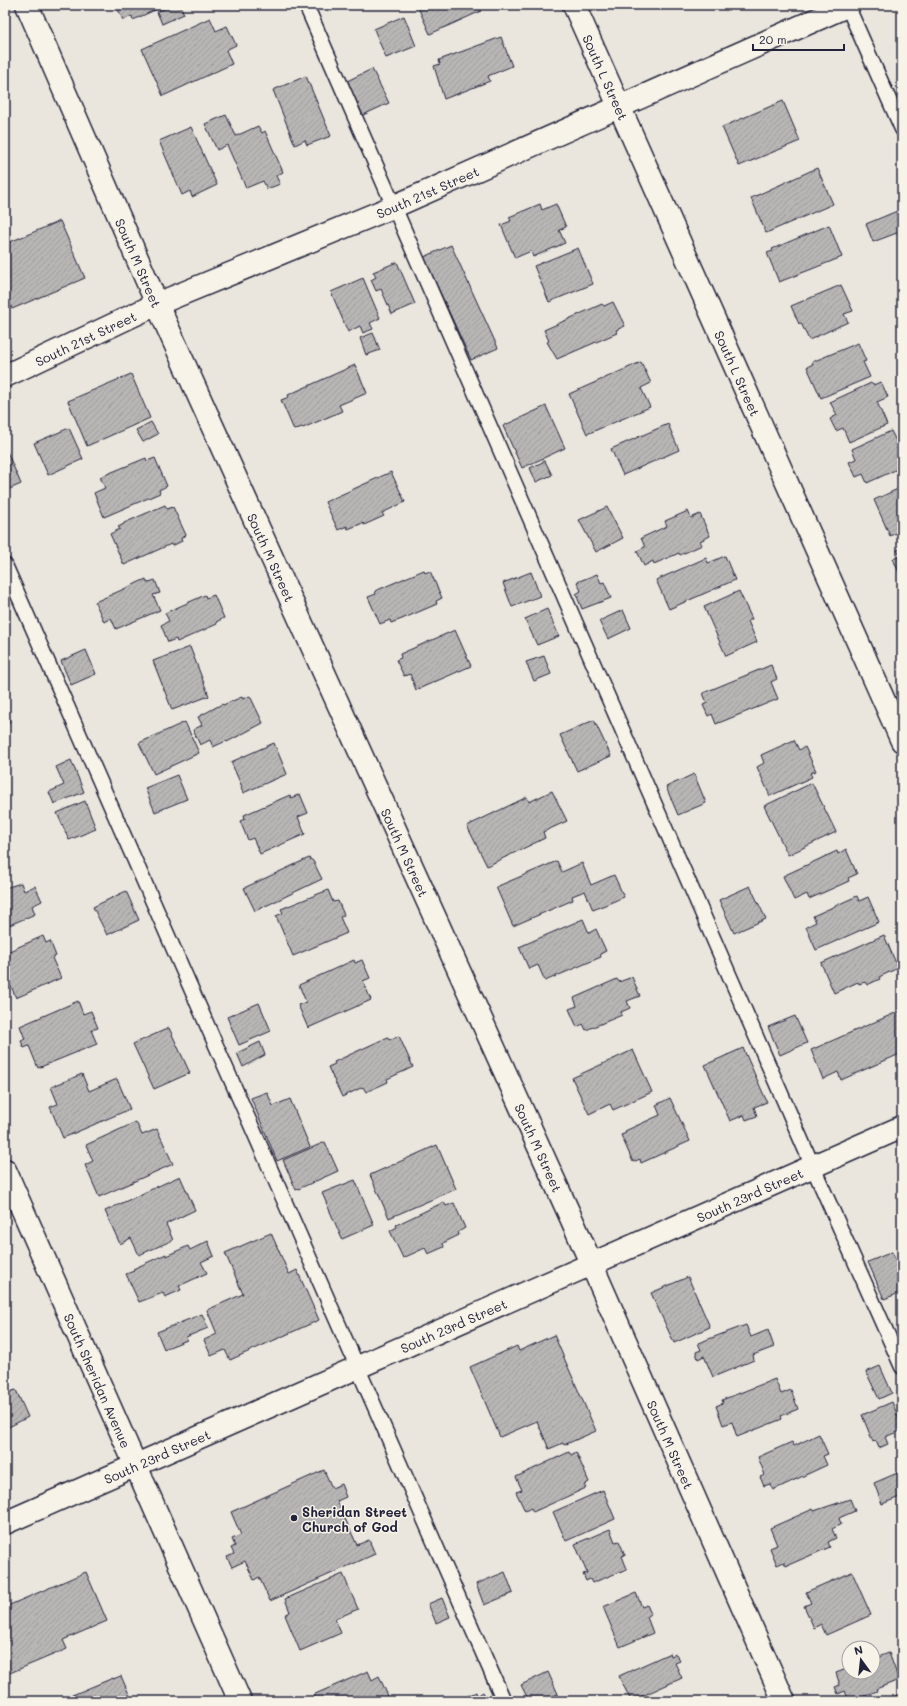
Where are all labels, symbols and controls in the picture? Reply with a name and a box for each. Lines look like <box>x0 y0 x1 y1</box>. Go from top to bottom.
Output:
scale bar <box>753 26 844 52</box>
text: 20 m <box>759 31 787 47</box>
street label: South L Street <box>580 32 633 123</box>
street label: South 21st Street <box>374 161 481 221</box>
street label: South M Street <box>112 216 166 310</box>
street label: South 21st Street <box>32 307 139 369</box>
street label: South L Street <box>712 328 765 419</box>
street label: South M Street <box>244 510 299 604</box>
street label: South M Street <box>378 805 433 900</box>
street label: South M Street <box>512 1100 567 1195</box>
street label: South 23rd Street <box>694 1163 806 1225</box>
street label: South 23rd Street <box>397 1294 509 1356</box>
street label: South Sheridan Avenue <box>61 1310 135 1450</box>
street label: South M Street <box>644 1397 698 1492</box>
street label: South 23rd Street <box>101 1425 213 1487</box>
place label: Sheridan Street Church of God <box>302 1503 407 1535</box>
marker: Sheridan Street Church of God <box>289 1513 299 1523</box>
north arrow <box>841 1640 881 1680</box>
text: N <box>852 1642 864 1658</box>

